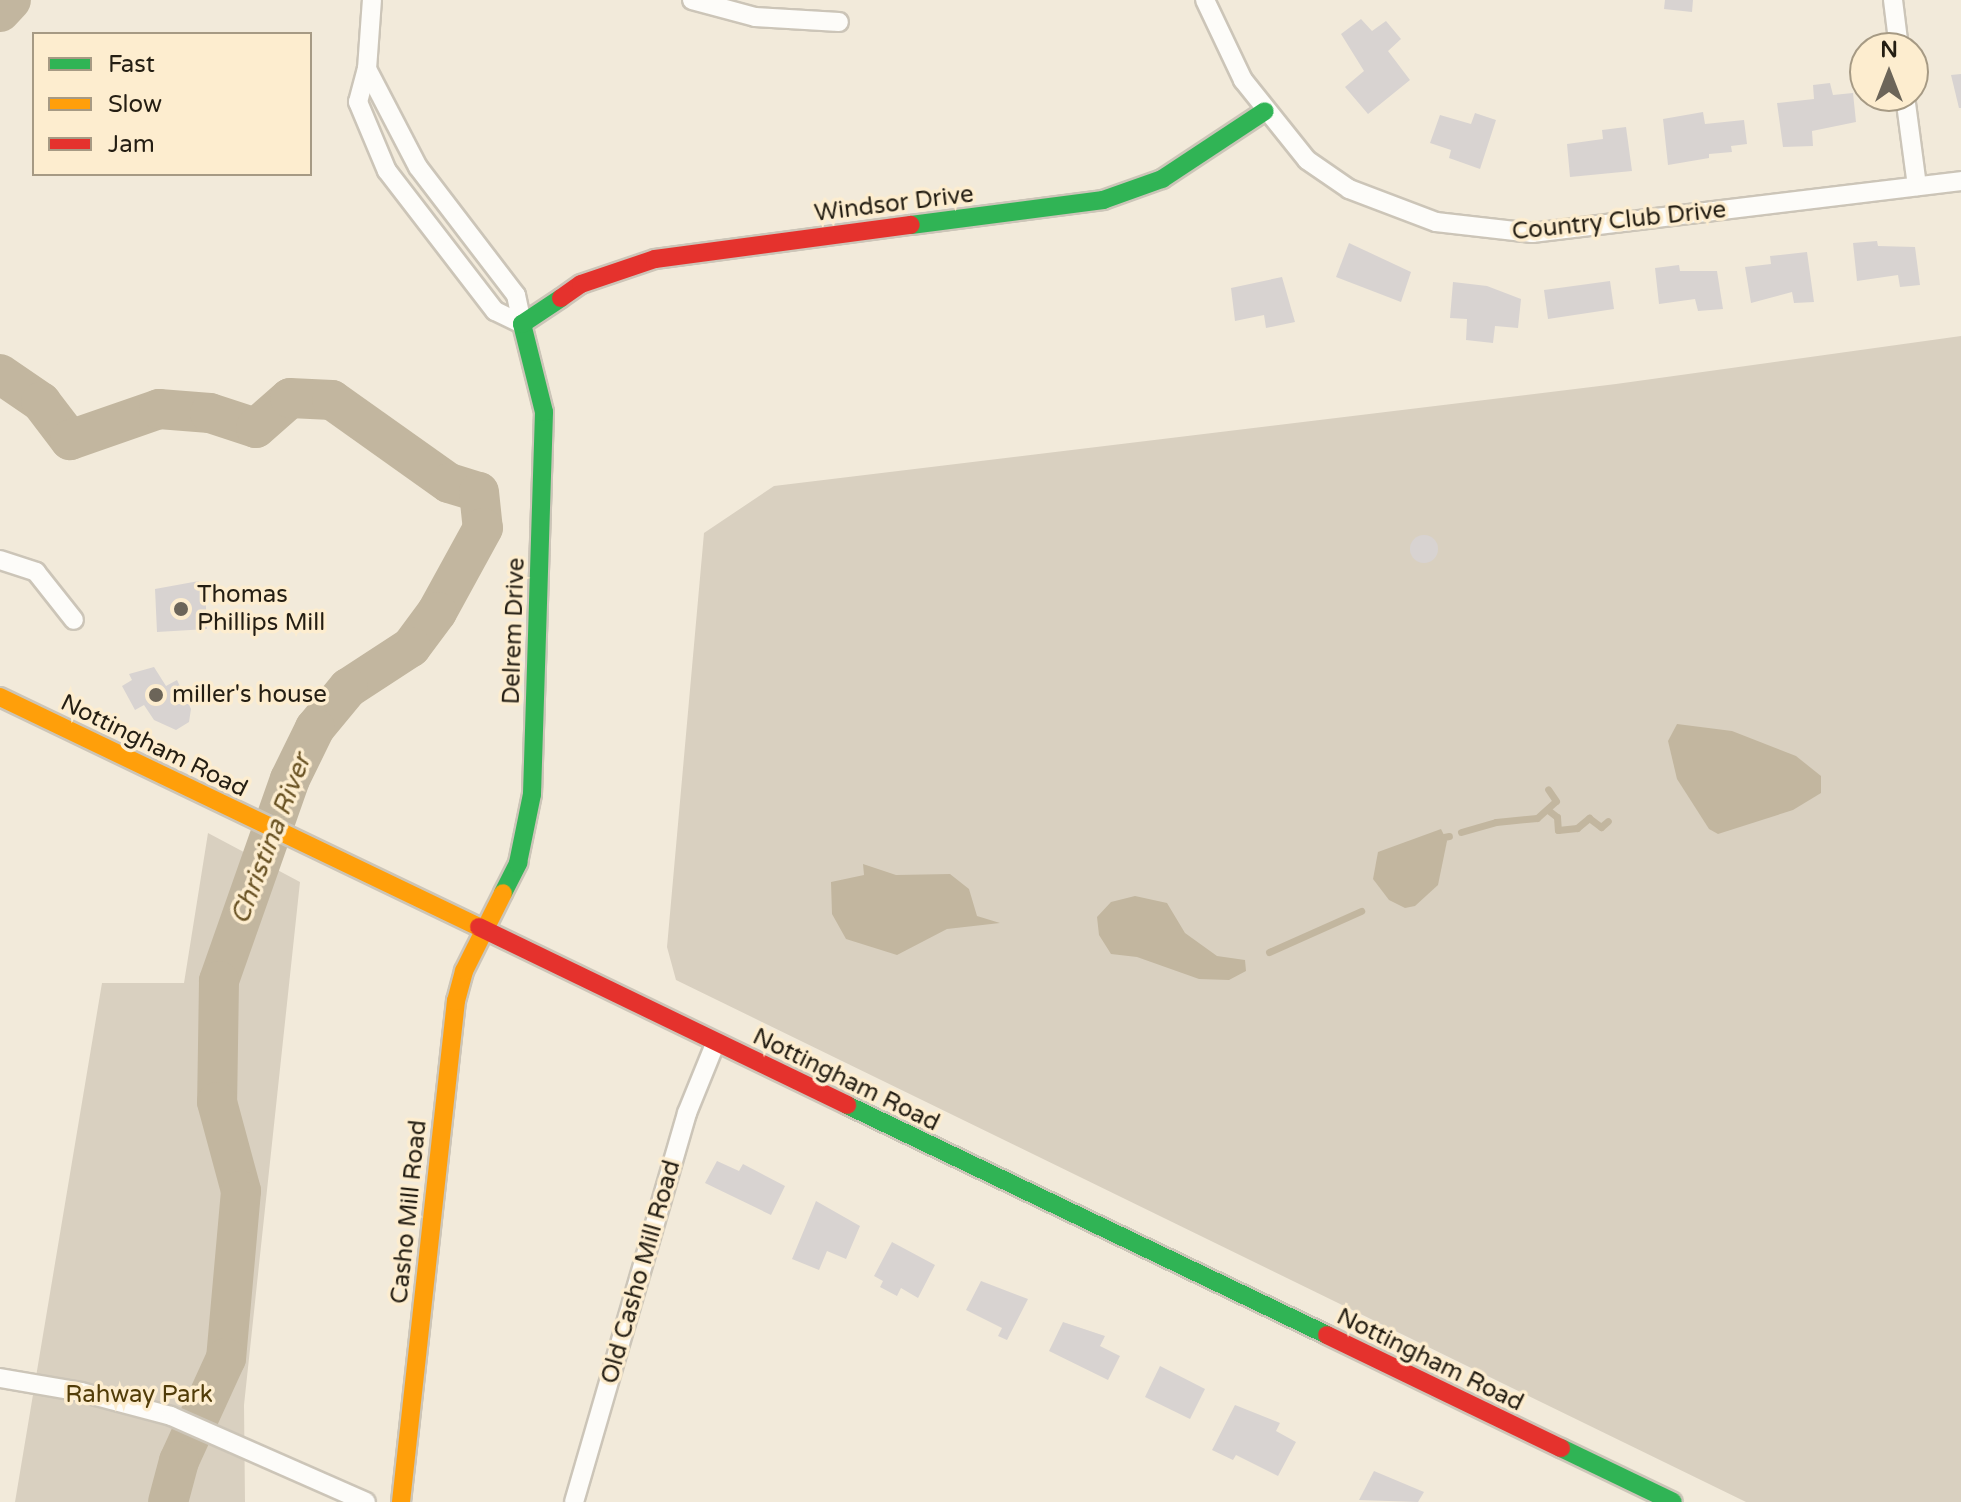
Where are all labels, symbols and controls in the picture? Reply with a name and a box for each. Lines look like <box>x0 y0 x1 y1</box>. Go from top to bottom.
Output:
legend <box>32 32 312 176</box>
north arrow <box>1849 32 1929 112</box>
text: N <box>1880 37 1898 63</box>
text: Fast <box>108 50 155 79</box>
text: Slow <box>108 90 162 119</box>
text: Jam <box>108 130 155 159</box>
street label: Windsor Drive <box>813 180 975 228</box>
street label: Country Club Drive <box>1511 195 1727 247</box>
street label: Delrem Drive <box>497 557 531 705</box>
place label: Thomas Phillips Mill <box>197 581 325 637</box>
marker: Thomas Phillips Mill <box>172 600 190 618</box>
place label: miller's house <box>172 681 327 709</box>
marker: miller's house <box>147 686 165 704</box>
street label: Nottingham Road <box>56 688 252 804</box>
water label: Christina River <box>224 750 318 928</box>
street label: Nottingham Road <box>748 1022 944 1138</box>
street label: Casho Mill Road <box>385 1119 433 1305</box>
street label: Old Casho Mill Road <box>595 1157 687 1387</box>
street label: Nottingham Road <box>1332 1302 1528 1418</box>
park label: Rahway Park <box>65 1381 213 1409</box>

